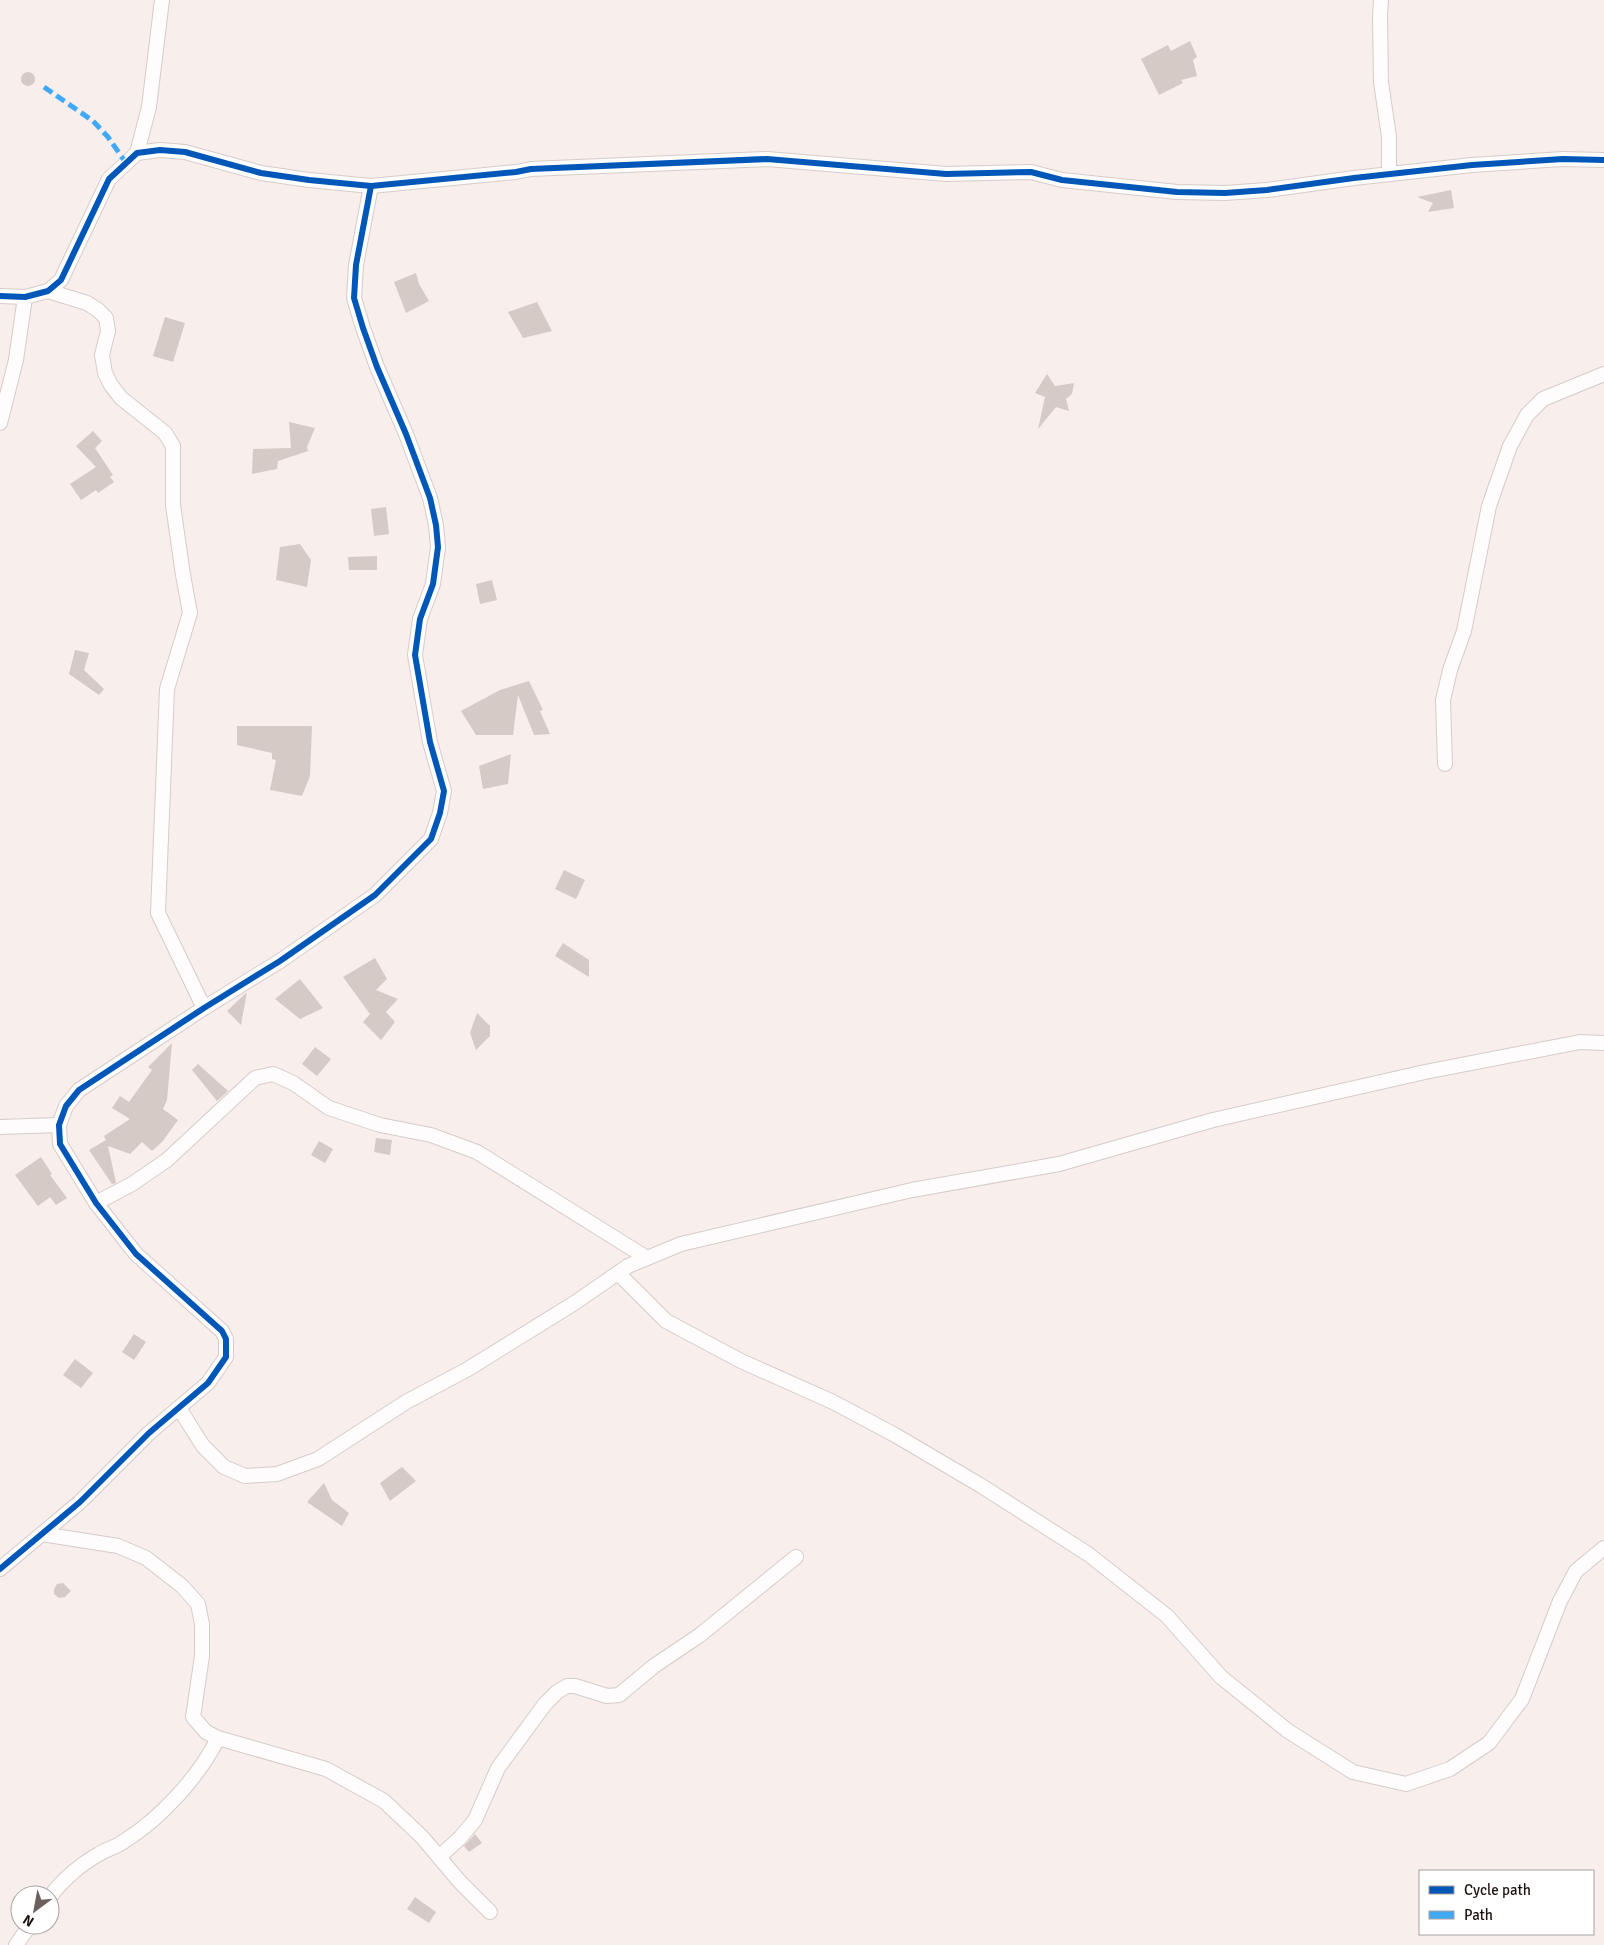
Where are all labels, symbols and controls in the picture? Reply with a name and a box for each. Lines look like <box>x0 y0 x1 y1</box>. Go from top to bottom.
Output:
legend <box>1419 1870 1594 1935</box>
text: Cycle path <box>1464 1881 1531 1899</box>
north arrow <box>10 1885 60 1935</box>
text: Path <box>1464 1906 1493 1924</box>
text: N <box>20 1911 37 1930</box>

